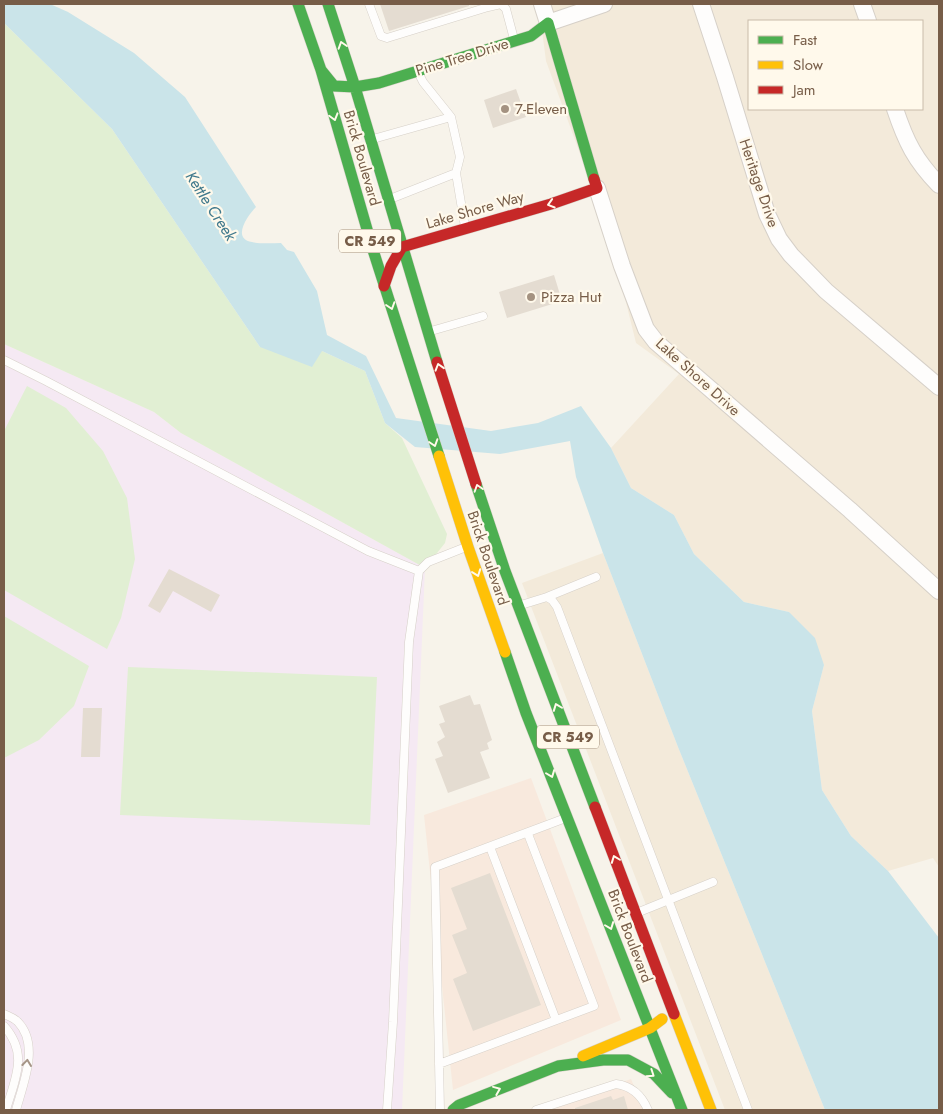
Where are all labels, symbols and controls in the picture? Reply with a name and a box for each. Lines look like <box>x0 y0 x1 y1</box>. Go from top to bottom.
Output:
legend <box>748 20 923 110</box>
text: Fast <box>793 29 817 51</box>
street label: Pine Tree Drive <box>413 32 511 82</box>
one-way arrow <box>338 42 348 50</box>
text: Slow <box>793 54 824 76</box>
text: Jam <box>791 79 816 101</box>
place label: 7-Eleven <box>515 98 567 120</box>
marker: 7-Eleven <box>499 103 511 115</box>
street label: Brick Boulevard <box>338 108 386 208</box>
one-way arrow <box>329 112 339 120</box>
street label: Heritage Drive <box>734 136 785 231</box>
water label: Kettle Creek <box>180 167 243 246</box>
street label: Lake Shore Way <box>423 185 527 235</box>
one-way arrow <box>547 198 556 208</box>
road number: CR 549 <box>339 230 401 252</box>
place label: Pizza Hut <box>541 286 602 308</box>
marker: Pizza Hut <box>525 291 537 303</box>
one-way arrow <box>385 301 395 310</box>
street label: Lake Shore Drive <box>651 333 745 421</box>
one-way arrow <box>435 363 445 371</box>
one-way arrow <box>429 439 439 447</box>
one-way arrow <box>473 485 483 493</box>
street label: Brick Boulevard <box>462 508 514 608</box>
one-way arrow <box>471 568 481 577</box>
one-way arrow <box>553 703 563 712</box>
road number: CR 549 <box>537 726 599 749</box>
one-way arrow <box>544 769 555 778</box>
one-way arrow <box>611 855 621 864</box>
street label: Brick Boulevard <box>602 886 658 986</box>
one-way arrow <box>604 921 614 929</box>
one-way arrow <box>22 1059 32 1067</box>
one-way arrow <box>645 1068 655 1077</box>
one-way arrow <box>492 1086 501 1096</box>

